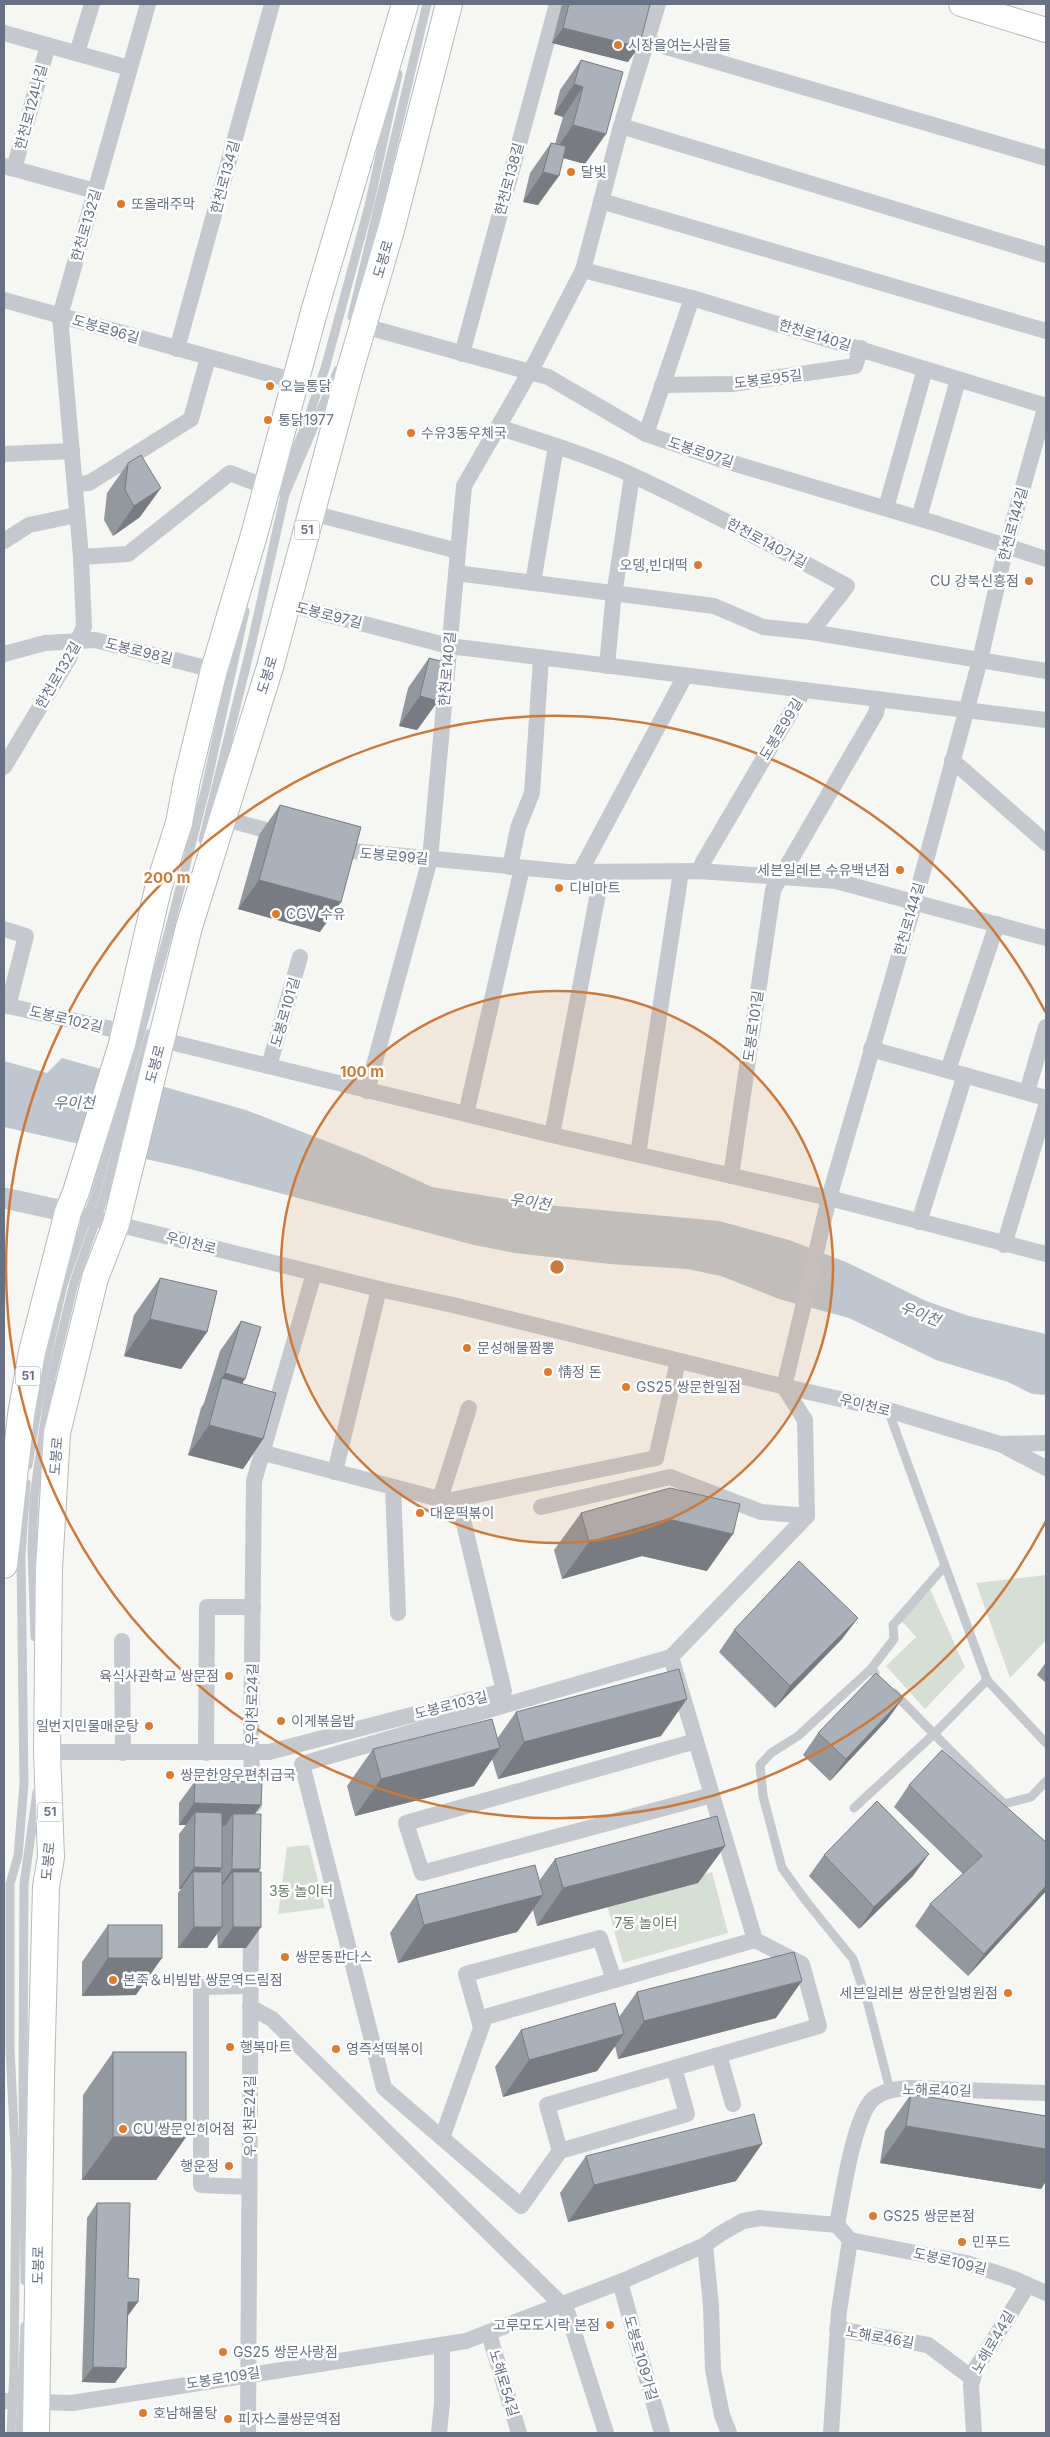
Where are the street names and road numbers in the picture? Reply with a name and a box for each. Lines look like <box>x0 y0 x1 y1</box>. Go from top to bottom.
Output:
street label: 한천로124나길 <box>11 62 50 151</box>
street label: 한천로134길 <box>207 138 242 215</box>
street label: 한천로138길 <box>491 141 526 217</box>
street label: 한천로132길 <box>67 187 104 263</box>
street label: 도봉로 <box>369 238 396 280</box>
street label: 도봉로96길 <box>71 311 142 346</box>
street label: 한천로140길 <box>777 315 854 354</box>
street label: 도봉로95길 <box>733 366 803 391</box>
street label: 도봉로97길 <box>666 433 736 470</box>
street label: 한천로144길 <box>995 485 1030 562</box>
street label: 한천로140가길 <box>724 514 810 571</box>
road number: 51 <box>294 520 320 540</box>
street label: 도봉로97길 <box>294 598 364 631</box>
street label: 한천로140길 <box>435 631 458 707</box>
street label: 도봉로98길 <box>104 634 175 667</box>
street label: 한천로132길 <box>32 638 84 711</box>
street label: 도봉로 <box>253 654 280 696</box>
street label: 도봉로99길 <box>756 695 806 763</box>
street label: 도봉로99길 <box>359 844 429 867</box>
street label: 한천로144길 <box>890 880 927 957</box>
street label: 도봉로101길 <box>266 975 303 1049</box>
street label: 도봉로101길 <box>739 989 766 1063</box>
street label: 도봉로102길 <box>28 1002 104 1035</box>
street label: 도봉로 <box>141 1043 168 1085</box>
street label: 우이천로 <box>164 1228 218 1257</box>
road number: 51 <box>15 1366 40 1385</box>
street label: 우이천로 <box>838 1390 892 1419</box>
street label: 도봉로 <box>46 1436 65 1476</box>
street label: 우이천로24길 <box>242 1663 261 1745</box>
street label: 도봉로103길 <box>413 1687 489 1722</box>
road number: 51 <box>38 1802 62 1821</box>
street label: 도봉로 <box>37 1841 58 1881</box>
street label: 우이천로24길 <box>241 2075 258 2157</box>
street label: 노해로40길 <box>902 2080 972 2099</box>
street label: 도봉로109길 <box>912 2244 988 2277</box>
street label: 도봉로 <box>29 2245 46 2284</box>
street label: 노해로44길 <box>968 2307 1017 2376</box>
street label: 도봉로109가길 <box>621 2313 662 2402</box>
street label: 노해로46길 <box>845 2322 916 2351</box>
street label: 노해로54길 <box>486 2347 523 2418</box>
street label: 도봉로109길 <box>185 2363 261 2392</box>

